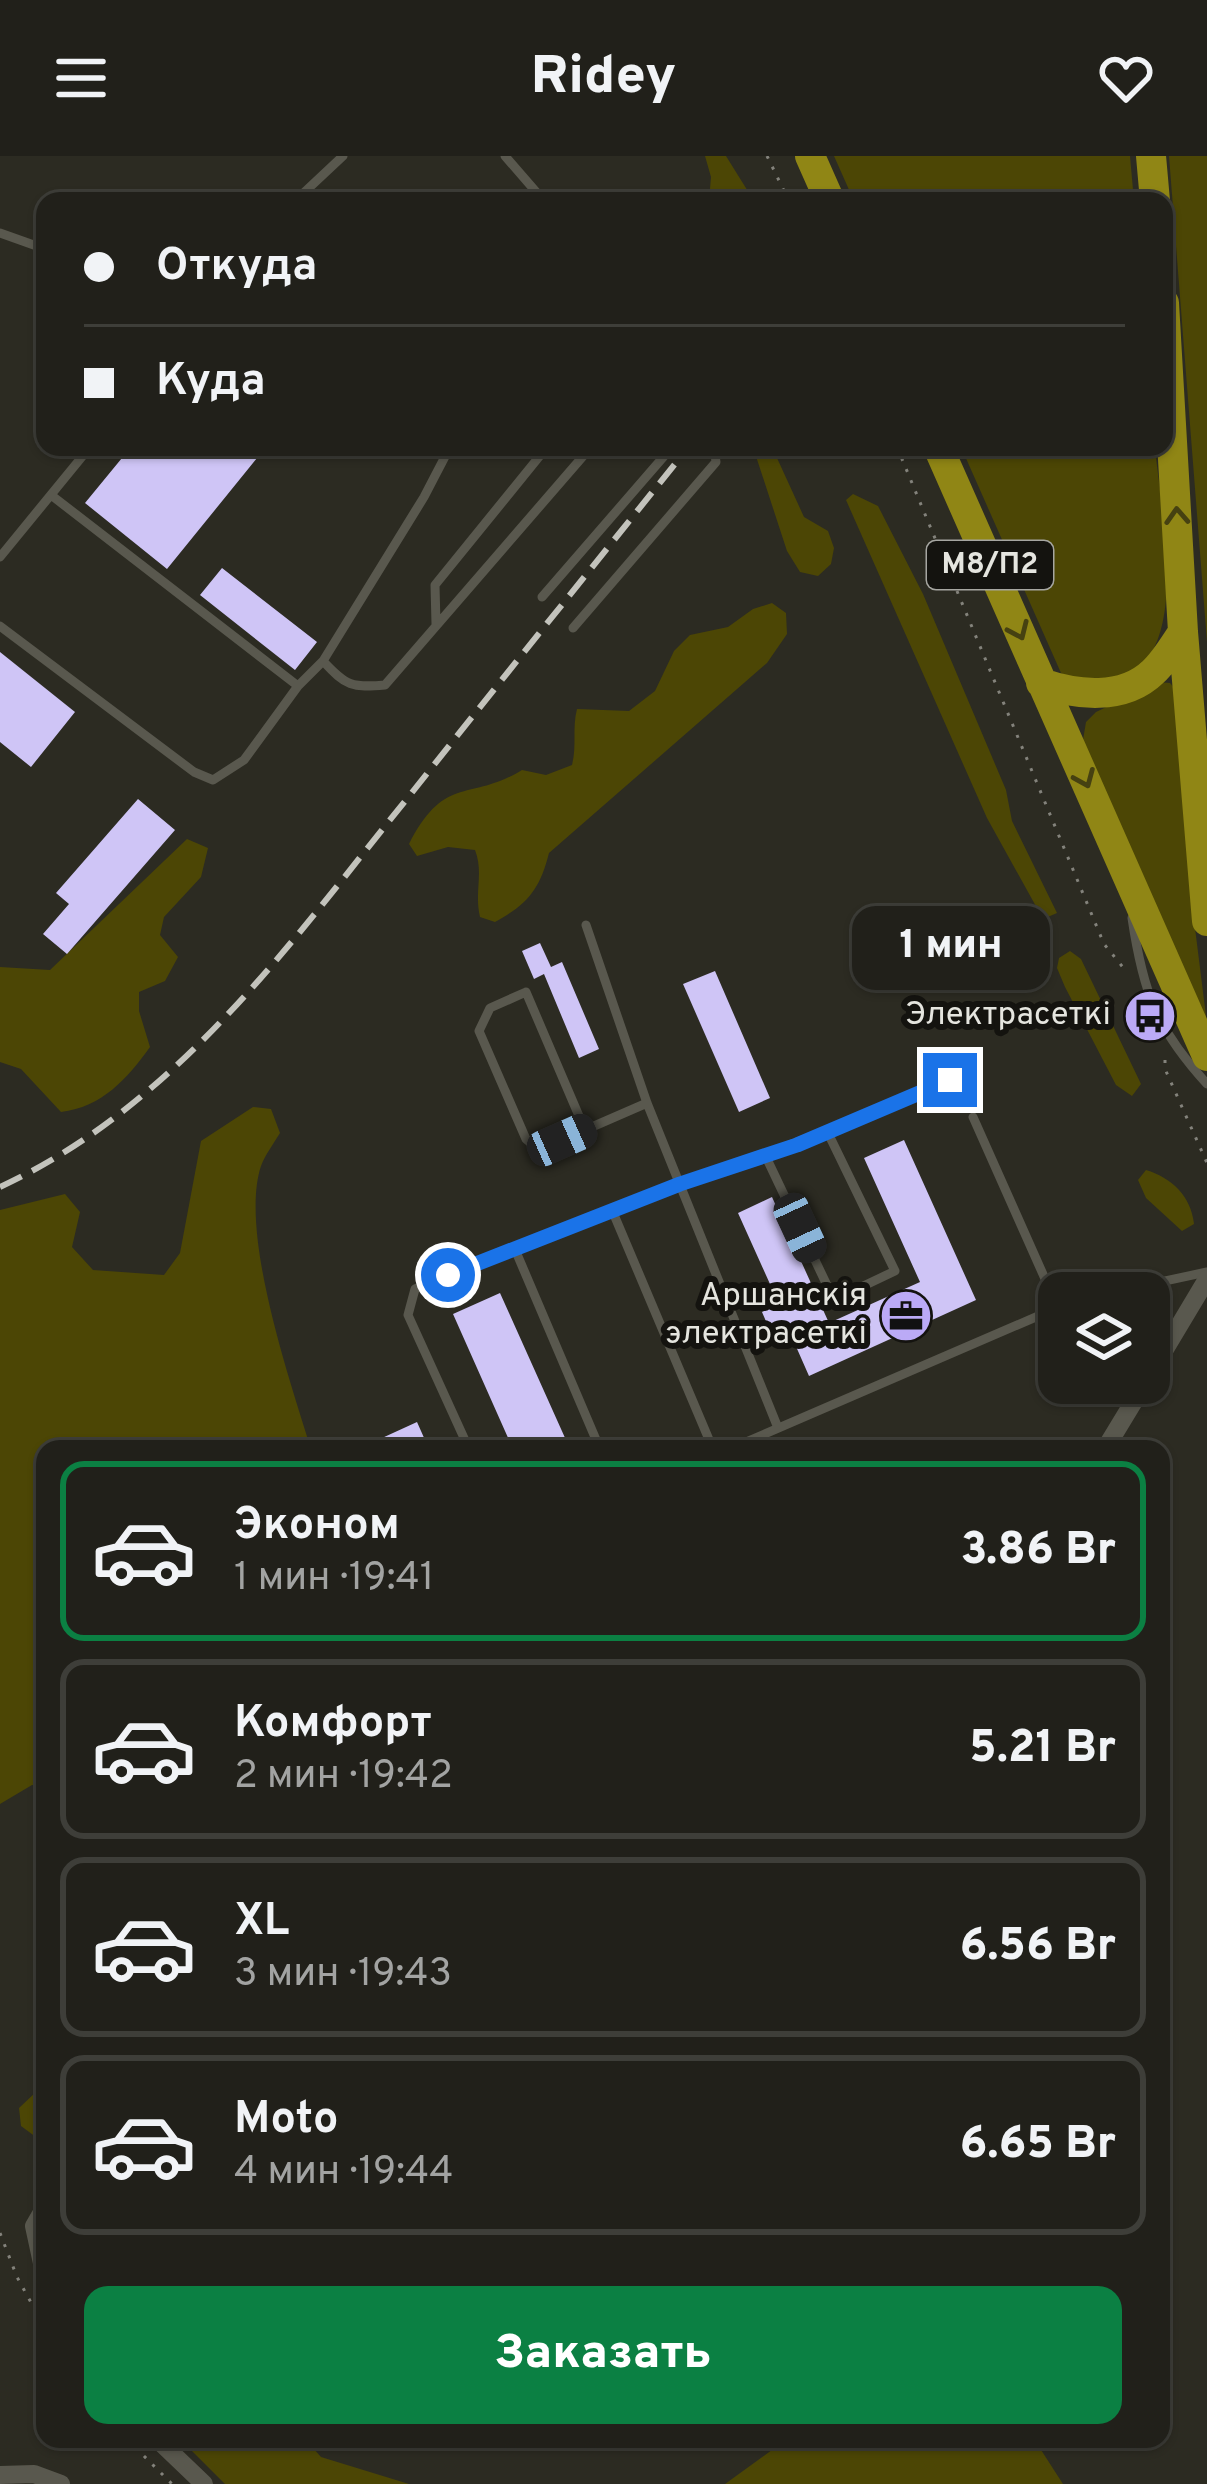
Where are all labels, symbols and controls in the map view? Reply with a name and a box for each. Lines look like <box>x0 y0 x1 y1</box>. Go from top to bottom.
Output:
text: Ridey <box>531 44 676 113</box>
icon: menu <box>48 45 114 111</box>
icon: heart <box>1093 45 1159 111</box>
text: Откуда <box>156 239 317 296</box>
text: Куда <box>156 354 266 411</box>
one-way arrow <box>1164 506 1190 525</box>
road number: М8/П2 <box>927 541 1053 589</box>
one-way arrow <box>1004 619 1028 640</box>
one-way arrow <box>1071 767 1095 788</box>
callout: 1 мин <box>851 906 1049 990</box>
text: 1 мин <box>900 923 1002 972</box>
bus stop icon: Электрасеткі <box>1122 988 1178 1044</box>
place label: Электрасеткі <box>905 995 1111 1037</box>
route end <box>923 1053 977 1107</box>
car <box>522 1109 602 1171</box>
car <box>768 1188 832 1268</box>
route start <box>421 1248 475 1302</box>
map controls <box>1038 1272 1170 1404</box>
button: layers <box>1038 1272 1170 1404</box>
place label: Аршанскія электрасеткі <box>665 1276 867 1356</box>
office icon: Аршанскія электрасеткі <box>878 1288 934 1344</box>
icon: car <box>90 1497 198 1605</box>
text: Эконом <box>234 1498 400 1555</box>
text: 3.86 Br <box>960 1523 1116 1580</box>
text: 1 мин · 19:41 <box>234 1555 434 1604</box>
icon: car <box>90 1695 198 1803</box>
text: Комфорт <box>234 1696 432 1753</box>
text: 5.21 Br <box>969 1721 1116 1778</box>
text: 2 мин · 19:42 <box>234 1753 453 1802</box>
icon: car <box>90 1893 198 2001</box>
text: XL <box>234 1894 289 1951</box>
text: 6.56 Br <box>959 1919 1116 1976</box>
text: 3 мин · 19:43 <box>234 1951 452 2000</box>
icon: car <box>90 2091 198 2199</box>
text: Moto <box>234 2092 338 2149</box>
text: 6.65 Br <box>959 2117 1116 2174</box>
text: 4 мин · 19:44 <box>234 2149 454 2198</box>
button: Заказать <box>84 2286 1122 2424</box>

